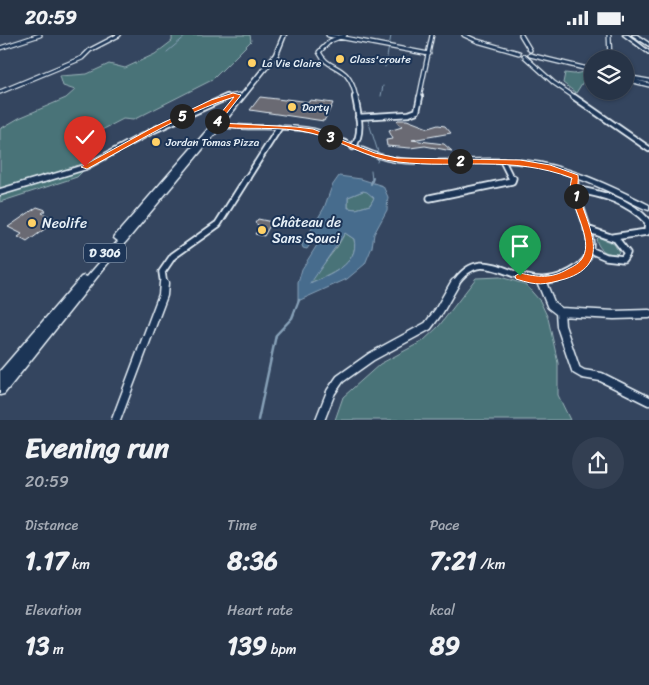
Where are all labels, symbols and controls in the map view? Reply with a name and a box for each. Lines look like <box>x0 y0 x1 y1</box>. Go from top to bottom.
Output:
text: 20:59 <box>25 1 77 34</box>
place label: Class'croute <box>350 50 411 69</box>
map controls <box>584 50 634 100</box>
button: layers <box>584 50 634 100</box>
marker: Class'croute <box>334 53 346 65</box>
place label: La Vie Claire <box>262 54 322 73</box>
marker: La Vie Claire <box>246 57 258 69</box>
place label: Darty <box>302 98 329 117</box>
marker: Darty <box>286 101 298 113</box>
pin: 5 <box>170 103 194 129</box>
text: 5 <box>178 104 187 129</box>
pin: 4 <box>204 109 230 133</box>
text: 4 <box>213 109 222 134</box>
pin <box>64 116 106 167</box>
icon: check <box>71 123 99 151</box>
pin: 3 <box>318 125 342 149</box>
text: 3 <box>327 125 334 150</box>
place label: Jordan Tomas Pizza <box>165 133 260 152</box>
marker: Jordan Tomas Pizza <box>150 136 162 148</box>
pin: 2 <box>448 149 472 173</box>
text: 2 <box>456 149 465 174</box>
pin: 1 <box>564 183 588 209</box>
text: 1 <box>573 184 580 209</box>
place label: Château de Sans Souci <box>272 210 341 251</box>
place label: Neolife <box>42 211 87 236</box>
marker: Neolife <box>26 217 38 229</box>
marker: Château de Sans Souci <box>256 224 268 236</box>
pin <box>499 225 541 276</box>
icon: arrive <box>506 232 534 260</box>
road number: D 306 <box>84 243 126 263</box>
text: Evening run <box>25 423 169 472</box>
button: share <box>572 437 624 489</box>
text: 20:59 <box>25 467 69 496</box>
text: Distance <box>25 513 78 538</box>
text: Time <box>227 513 257 538</box>
text: Pace <box>430 513 459 538</box>
text: 1.17 <box>25 538 68 583</box>
text: 8:36 <box>227 538 278 583</box>
text: 7:21 <box>430 538 477 583</box>
text: km <box>68 552 90 577</box>
text: /km <box>477 552 505 577</box>
text: Elevation <box>25 598 82 623</box>
text: Heart rate <box>227 598 293 623</box>
text: kcal <box>430 598 455 623</box>
text: 13 <box>25 623 49 668</box>
text: 139 <box>227 623 267 668</box>
text: 89 <box>430 623 460 668</box>
text: m <box>49 637 64 662</box>
text: bpm <box>267 637 297 662</box>

